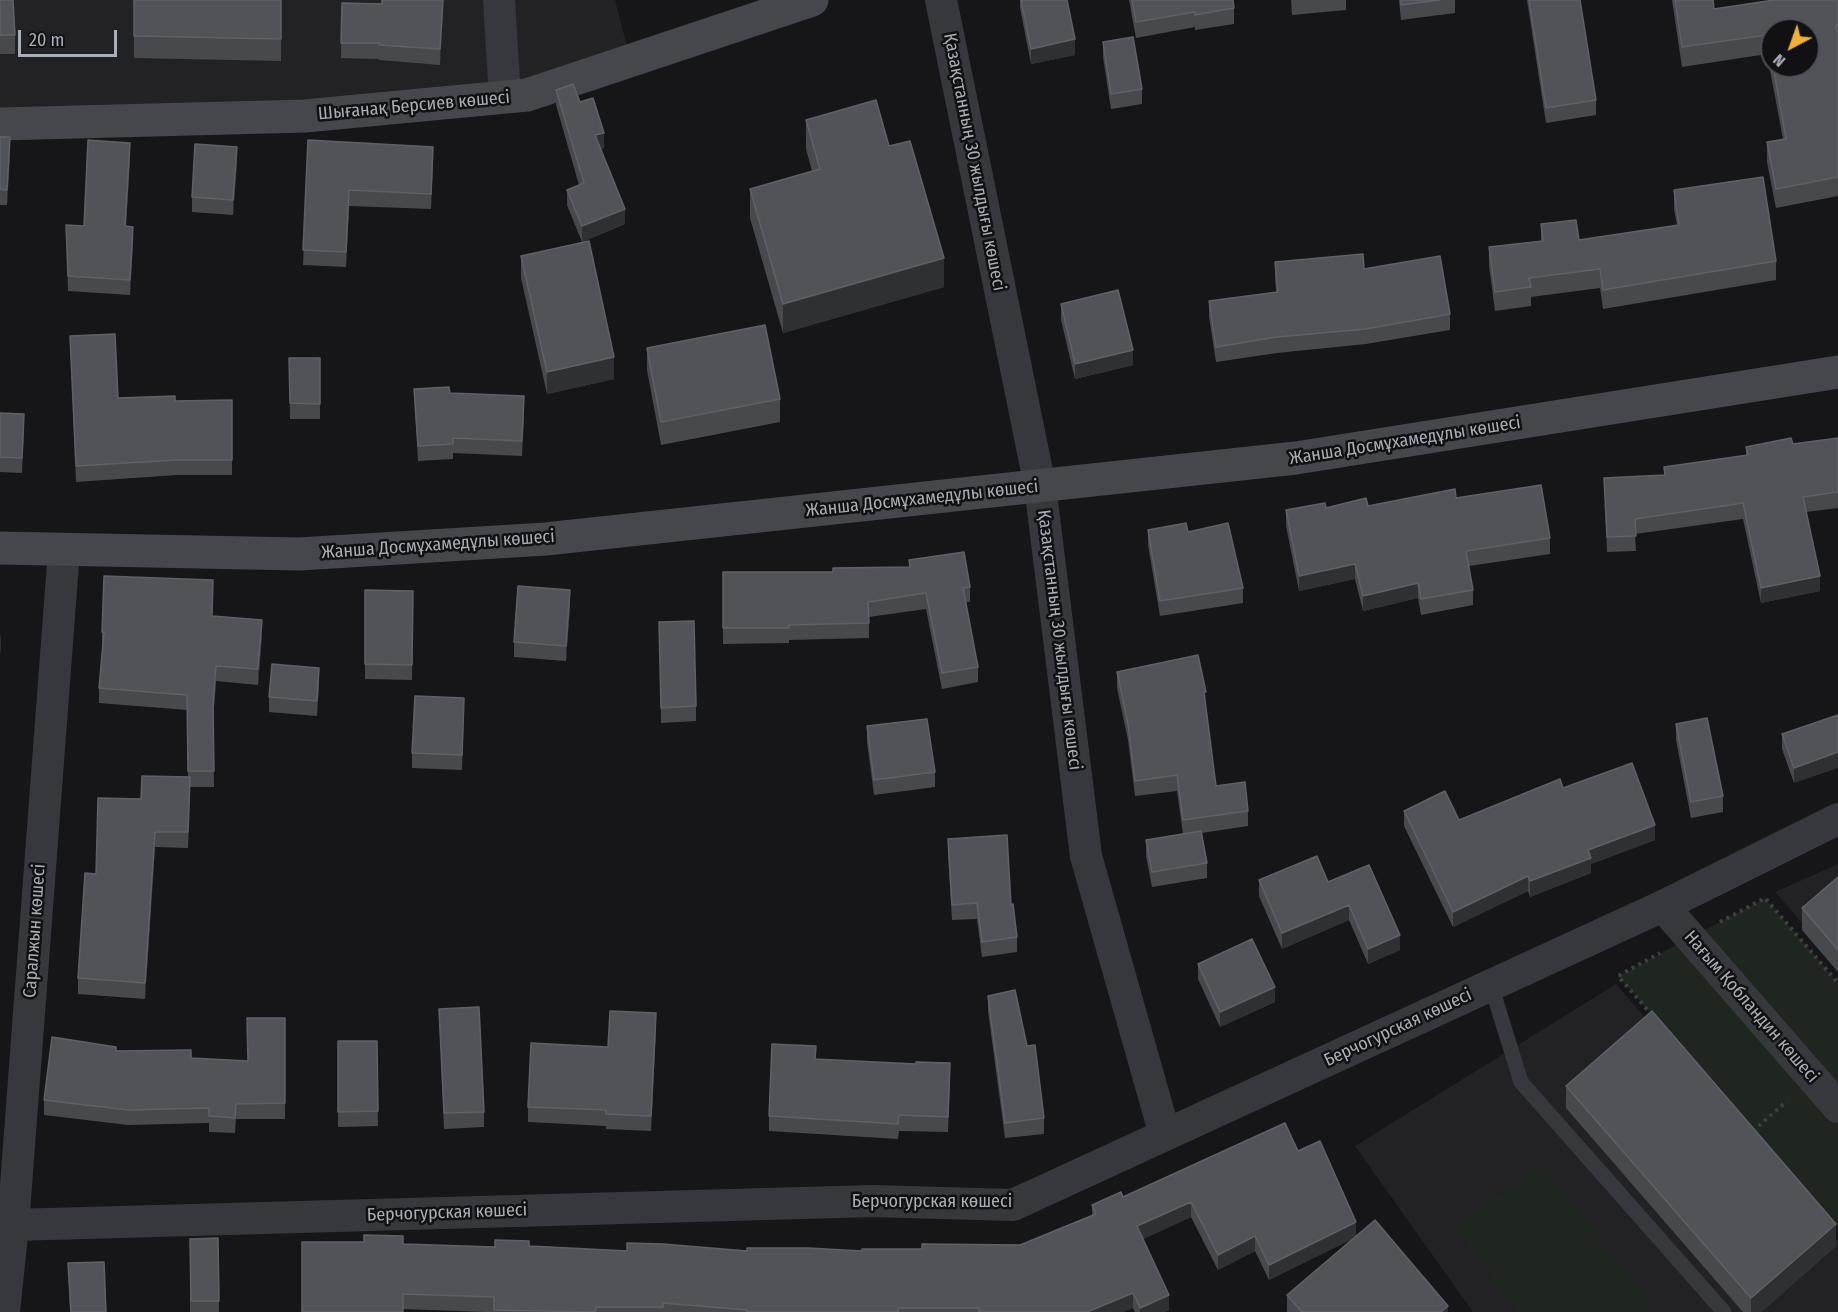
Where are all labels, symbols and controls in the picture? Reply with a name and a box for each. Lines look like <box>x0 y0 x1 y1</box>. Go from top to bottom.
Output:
scale bar <box>21 18 120 56</box>
north arrow <box>1760 18 1820 78</box>
text: 20 m <box>29 29 64 51</box>
street label: Қазақстанның 30 жылдығы көшесі <box>938 31 1010 293</box>
text: N <box>1769 50 1789 71</box>
street label: Шығанақ Берсиев көшесі <box>317 87 511 125</box>
street label: Жанша Досмұхамедұлы көшесі <box>1288 412 1522 470</box>
street label: Жанша Досмұхамедұлы көшесі <box>805 476 1039 522</box>
street label: Қазақстанның 30 жылдығы көшесі <box>1032 509 1086 771</box>
street label: Жанша Досмұхамедұлы көшесі <box>321 526 555 564</box>
street label: Саралжын көшесі <box>20 863 50 999</box>
street label: Нағым Қобландин көшесі <box>1679 927 1823 1087</box>
street label: Берчогурская көшесі <box>1321 984 1475 1072</box>
street label: Берчогурская көшесі <box>852 1191 1012 1213</box>
street label: Берчогурская көшесі <box>366 1199 528 1227</box>

